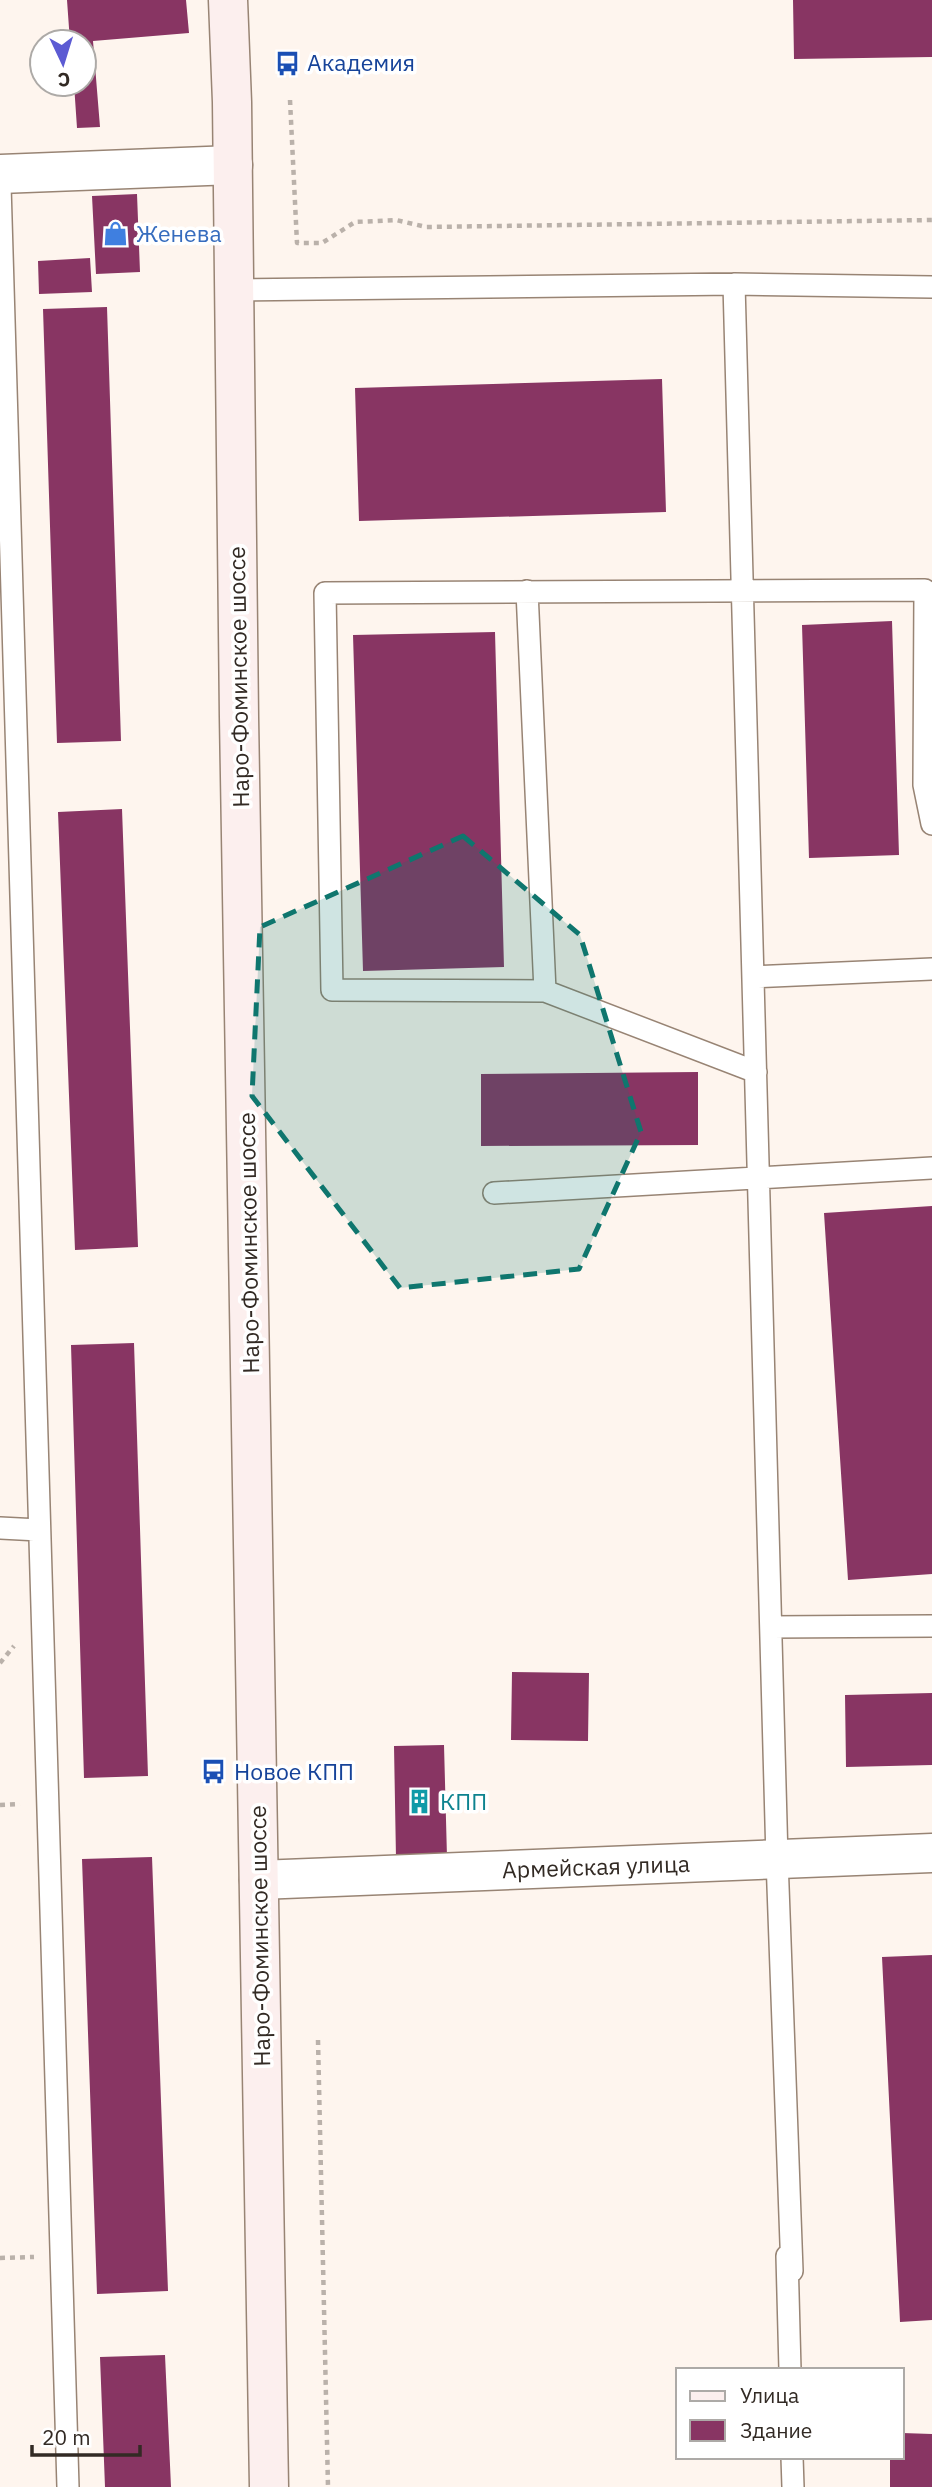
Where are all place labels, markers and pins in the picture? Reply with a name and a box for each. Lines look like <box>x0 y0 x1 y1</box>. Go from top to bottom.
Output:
place label: Академия <box>307 47 415 77</box>
bus stop icon: Академия <box>273 49 301 77</box>
place label: Женева <box>136 218 222 248</box>
shop icon: Женева <box>102 220 130 248</box>
place label: Новое КПП <box>234 1756 354 1786</box>
bus stop icon: Новое КПП <box>200 1758 228 1786</box>
place label: КПП <box>440 1786 487 1816</box>
building icon: КПП <box>406 1788 434 1816</box>

